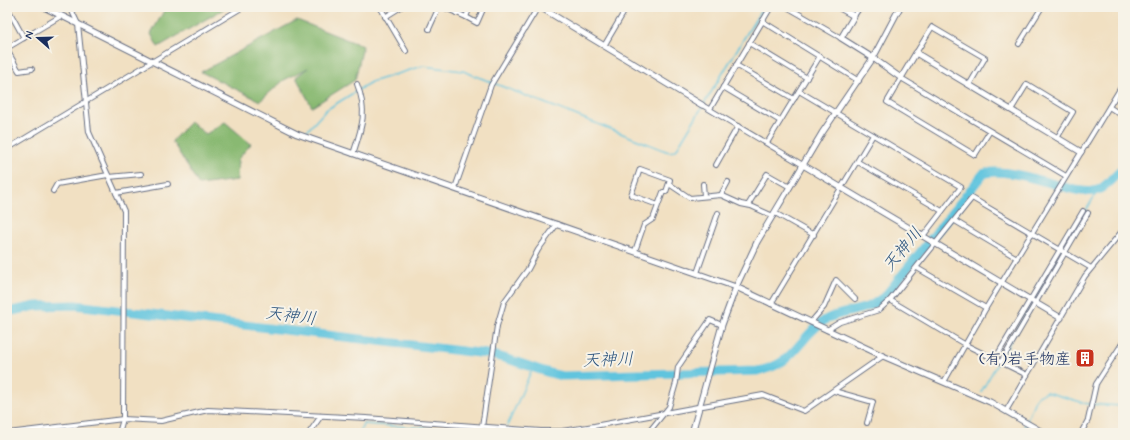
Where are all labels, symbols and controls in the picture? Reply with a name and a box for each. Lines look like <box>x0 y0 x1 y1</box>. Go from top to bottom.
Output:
north arrow <box>18 18 58 58</box>
text: N <box>22 29 37 41</box>
water label: 天神川 <box>878 223 927 276</box>
water label: 天神川 <box>264 302 318 330</box>
building icon: (有)岩手物産 <box>1074 347 1096 369</box>
water label: 天神川 <box>582 348 634 372</box>
place label: (有)岩手物産 <box>978 349 1071 370</box>

